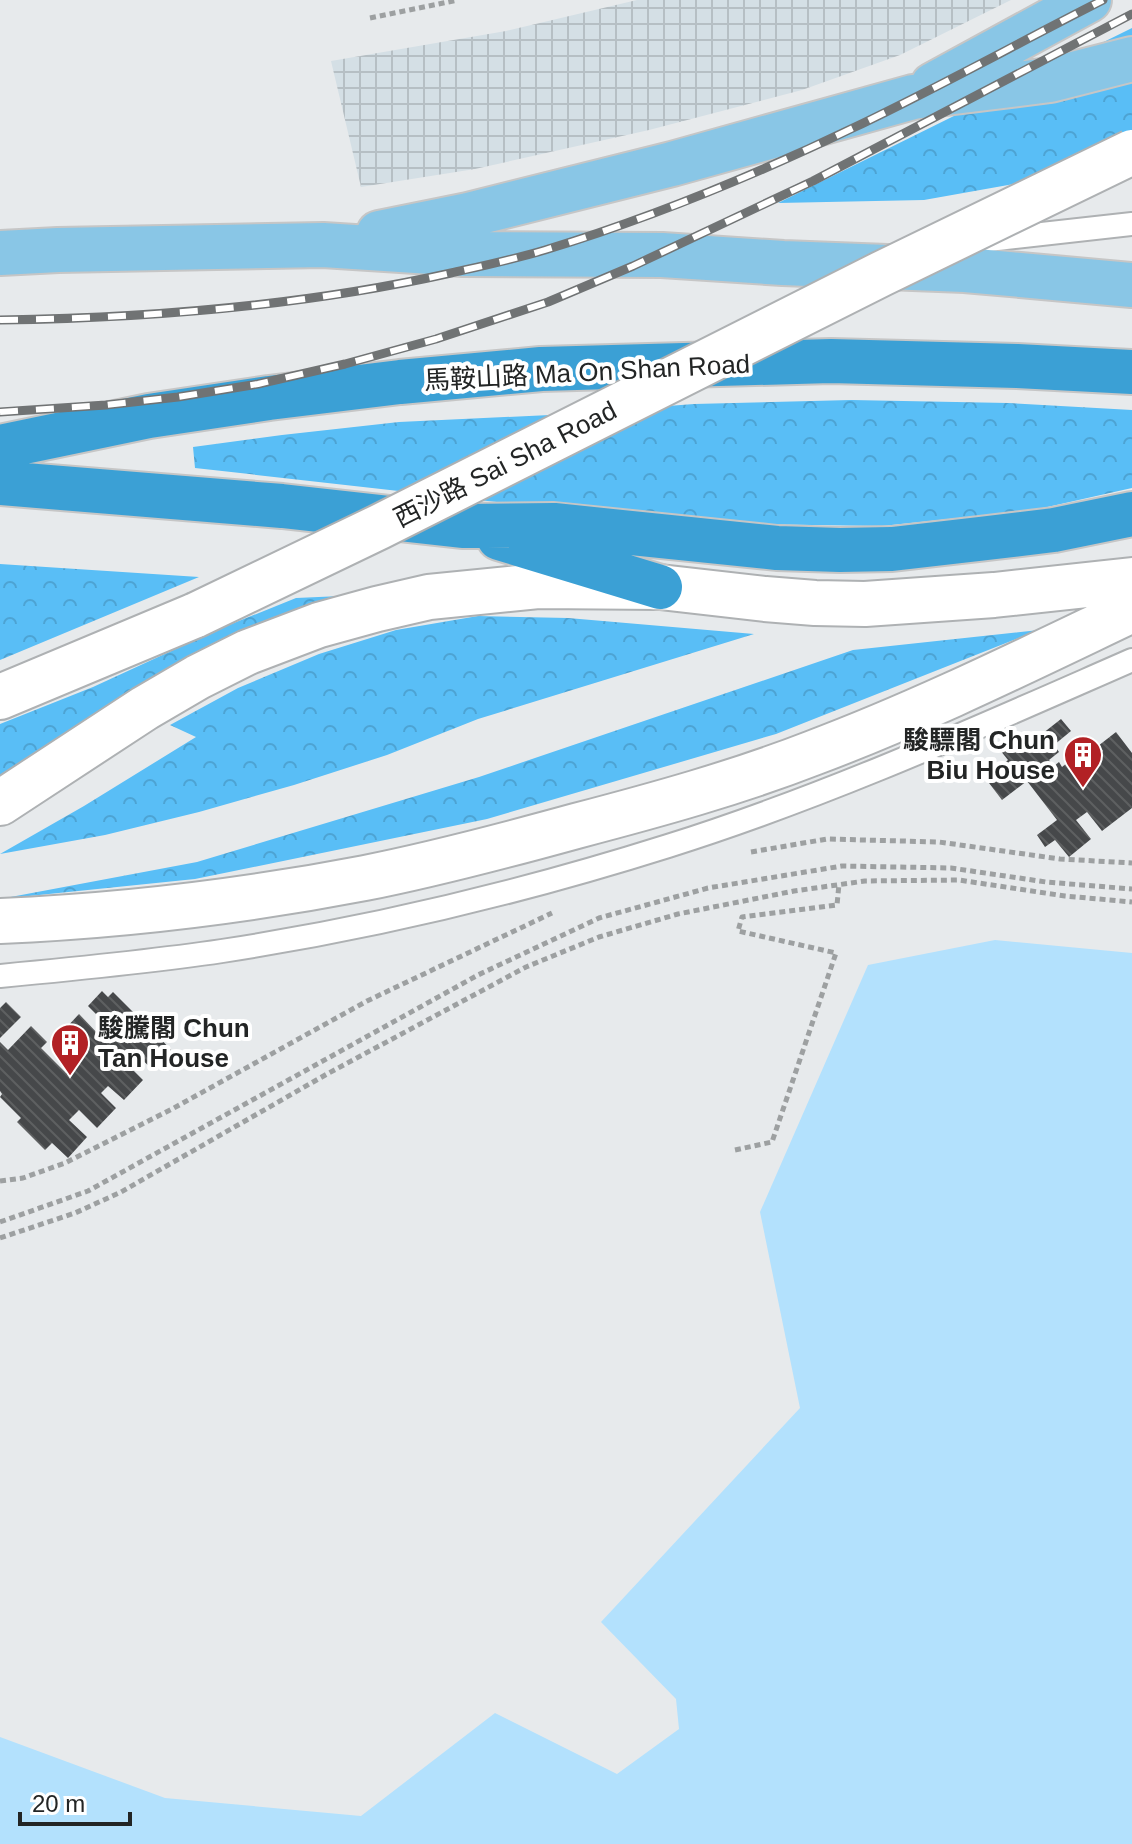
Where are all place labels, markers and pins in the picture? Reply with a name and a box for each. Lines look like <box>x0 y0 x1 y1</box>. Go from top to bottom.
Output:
place label: 駿驃閣 Chun Biu House <box>903 725 1055 785</box>
building icon: 駿驃閣 Chun Biu House <box>1062 734 1104 789</box>
place label: 駿騰閣 Chun Tan House <box>98 1013 250 1073</box>
building icon: 駿騰閣 Chun Tan House <box>49 1022 91 1077</box>

